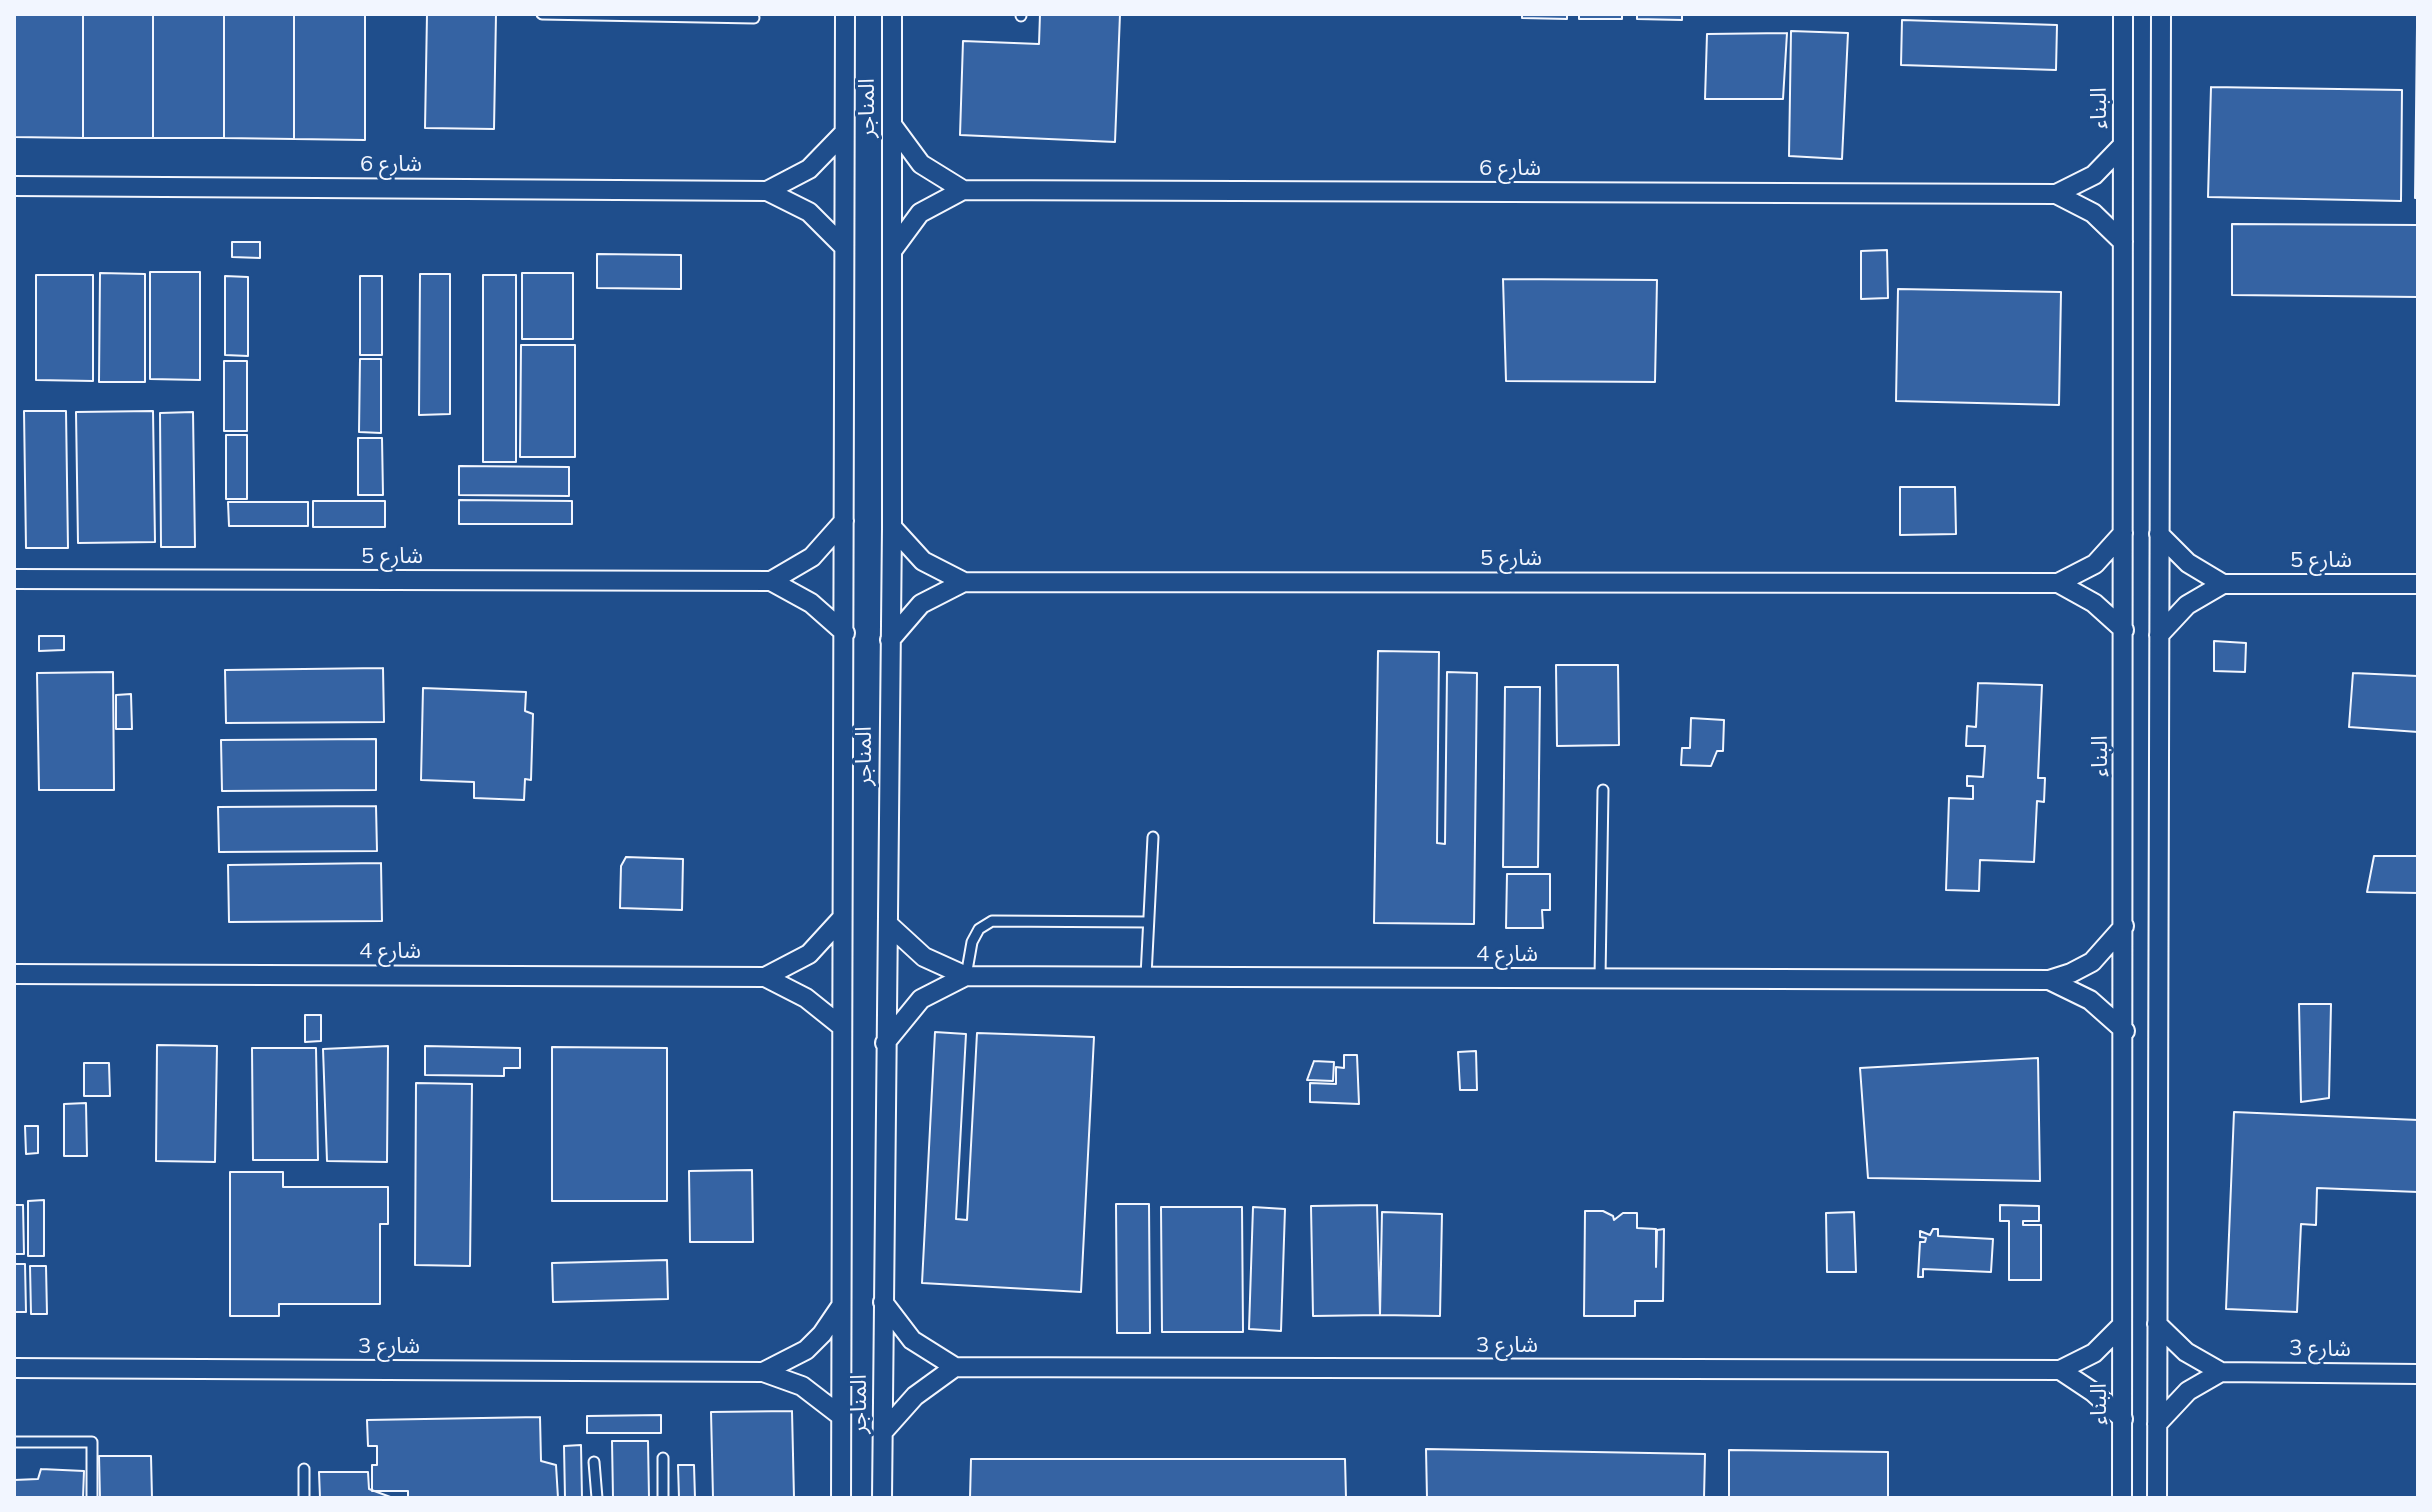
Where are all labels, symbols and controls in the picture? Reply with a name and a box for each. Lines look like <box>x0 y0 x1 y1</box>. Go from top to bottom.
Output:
street label: المناجر <box>854 78 880 138</box>
street label: البناء <box>2086 87 2112 129</box>
street label: شارع 6 <box>360 151 422 177</box>
street label: شارع 6 <box>1479 155 1541 181</box>
street label: شارع 5 <box>361 543 423 569</box>
street label: شارع 5 <box>1480 545 1542 571</box>
street label: شارع 5 <box>2290 547 2352 573</box>
street label: المناجر <box>851 726 877 786</box>
street label: البناء <box>2087 735 2113 777</box>
street label: شارع 4 <box>359 938 421 964</box>
street label: شارع 4 <box>1476 941 1538 967</box>
street label: شارع 3 <box>1476 1332 1538 1358</box>
street label: شارع 3 <box>358 1333 420 1359</box>
street label: شارع 3 <box>2289 1335 2351 1363</box>
street label: المناجر <box>846 1374 872 1434</box>
street label: البناء <box>2086 1383 2112 1425</box>

